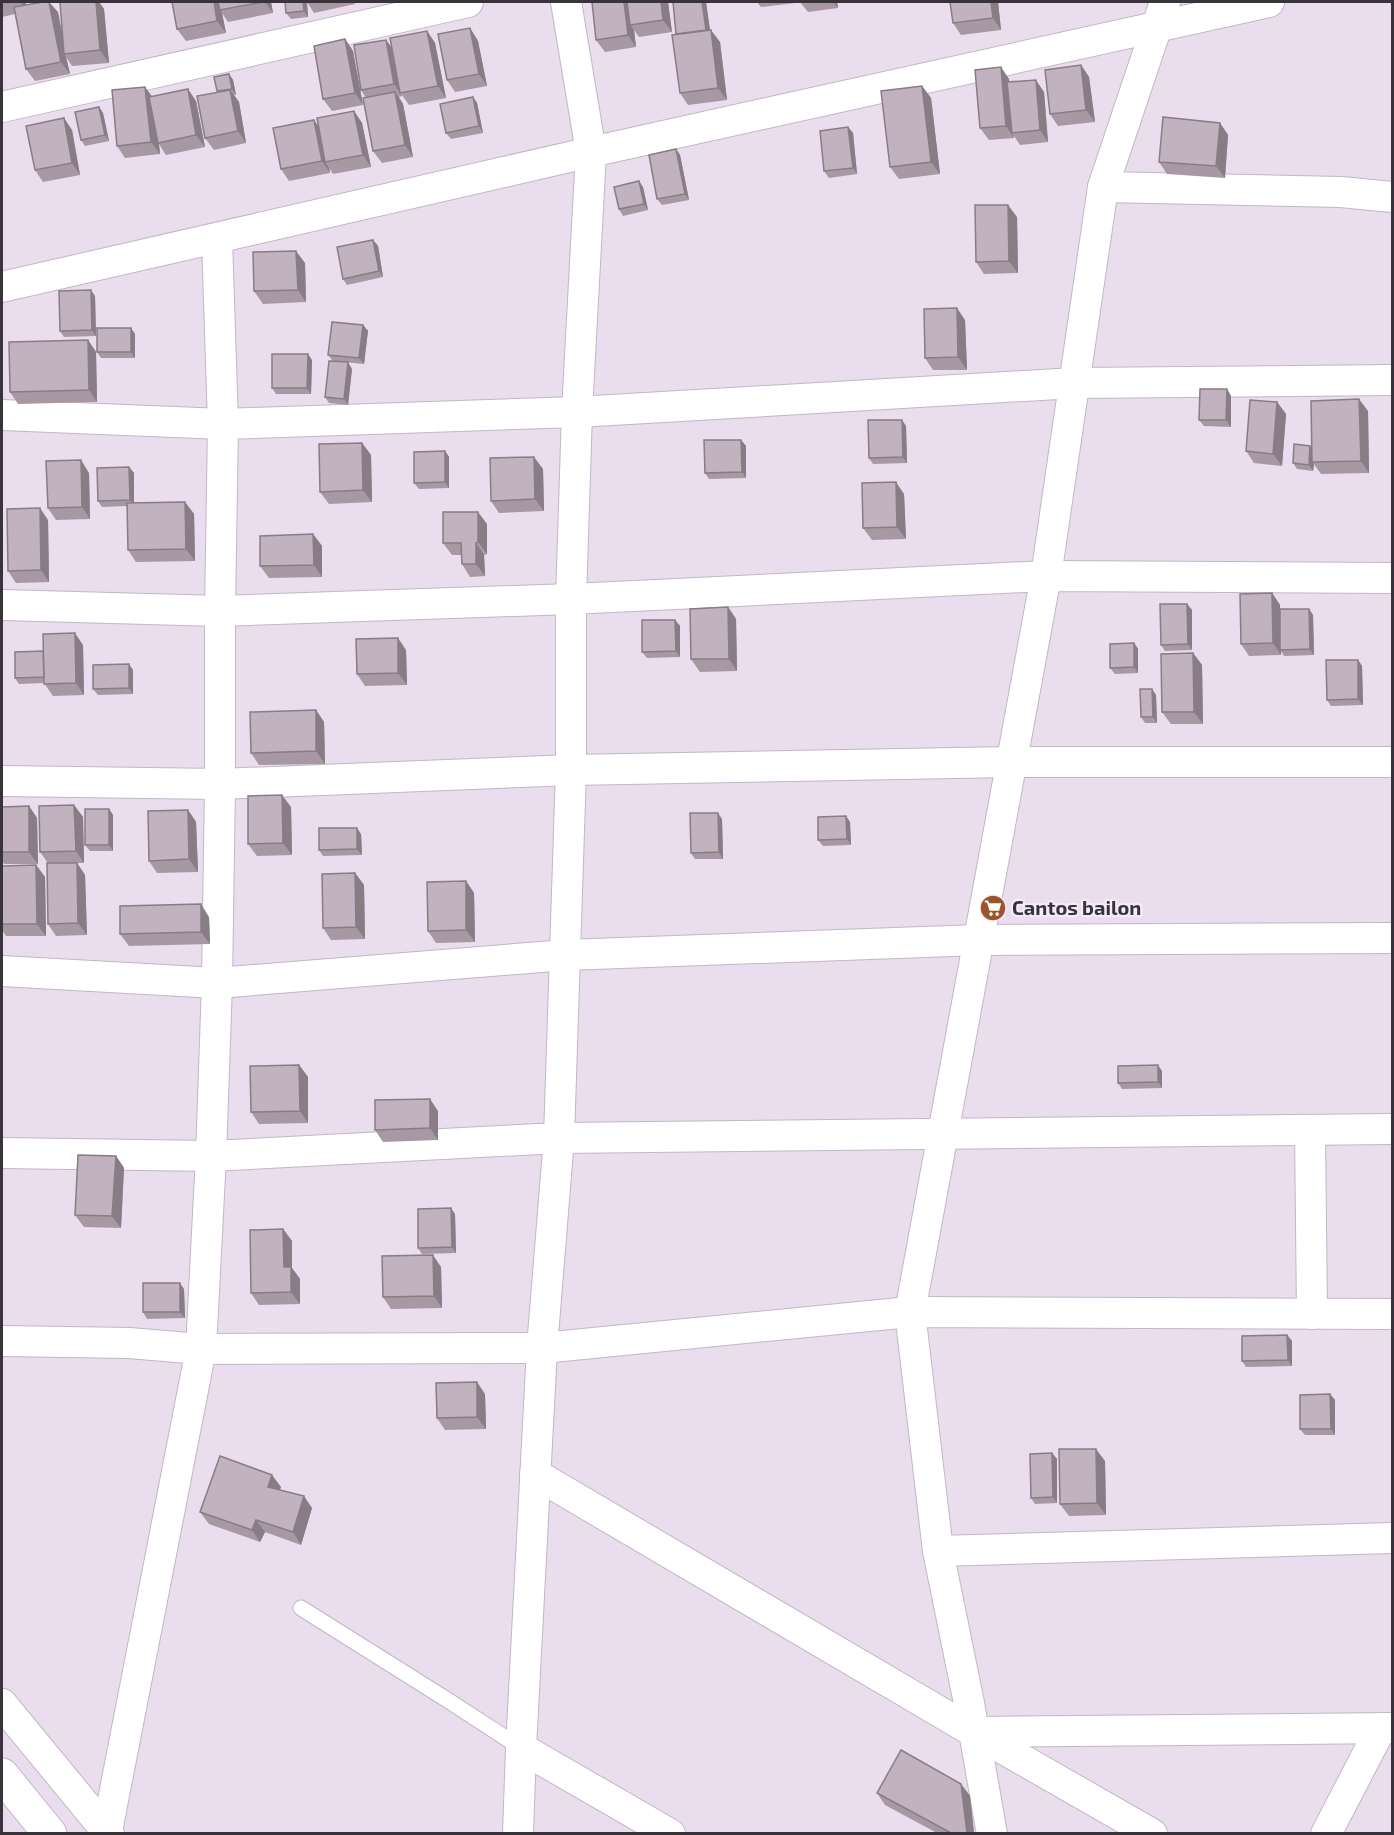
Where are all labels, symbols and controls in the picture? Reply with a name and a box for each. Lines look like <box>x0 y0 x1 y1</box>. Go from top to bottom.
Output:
supermarket icon: Cantos bailon <box>978 893 1008 923</box>
place label: Cantos bailon <box>1012 895 1141 919</box>

